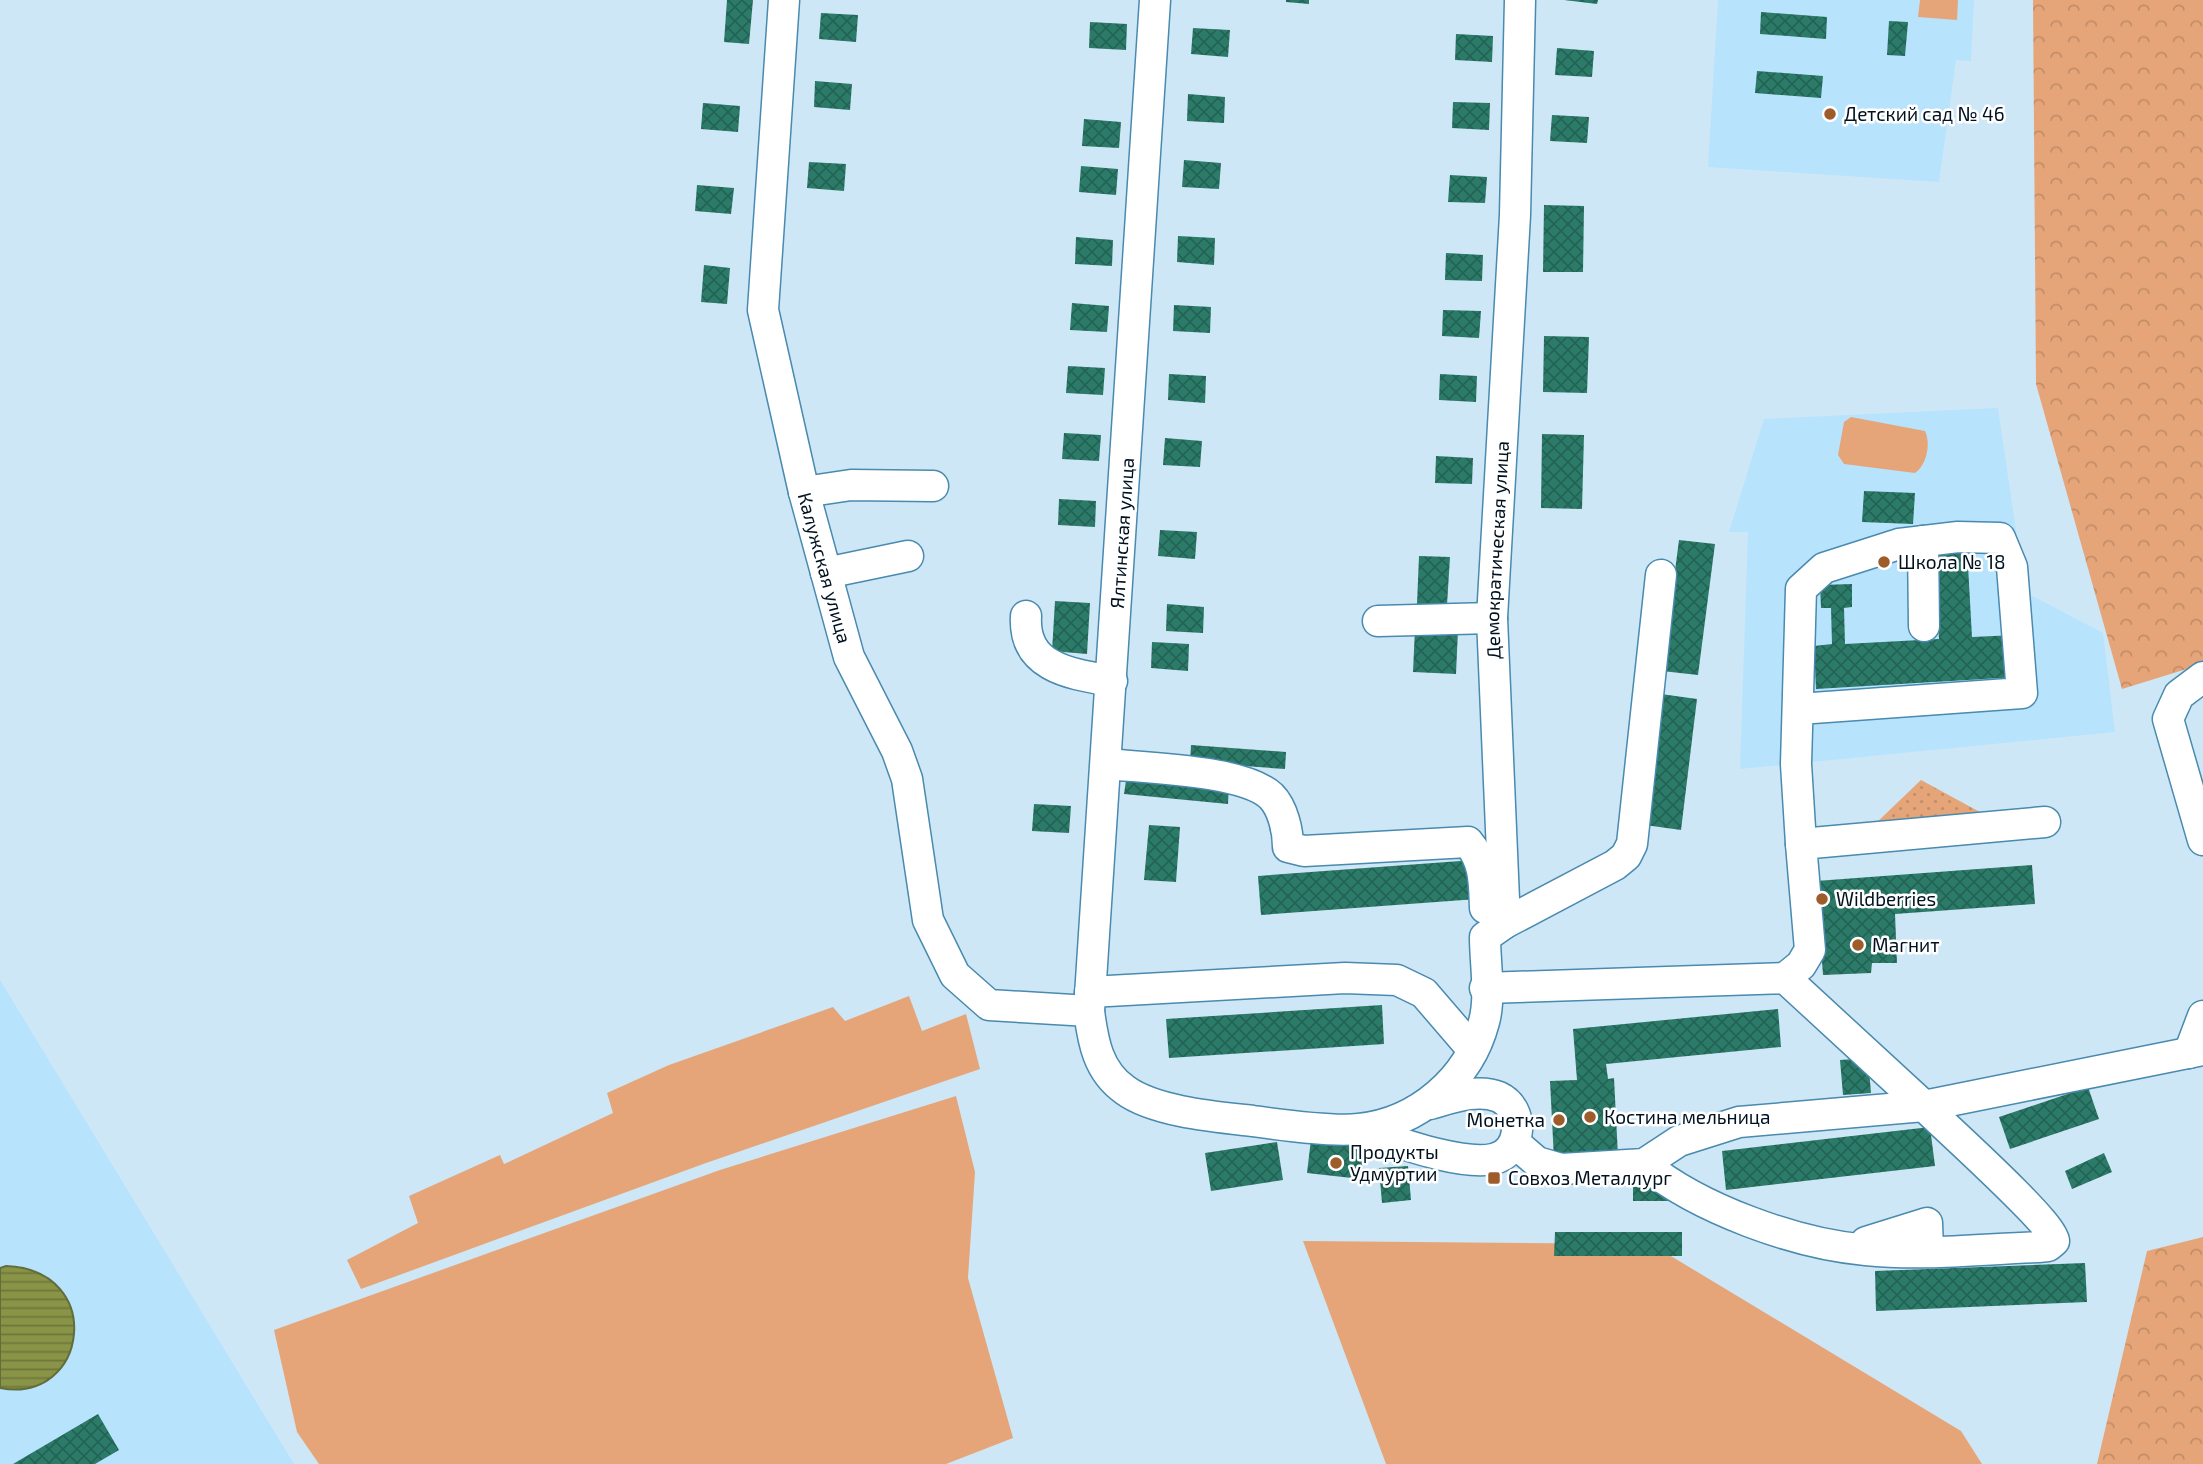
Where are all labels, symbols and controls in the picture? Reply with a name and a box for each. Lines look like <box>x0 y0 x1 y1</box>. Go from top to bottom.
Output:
place label: Детский сад № 46 <box>1844 102 2005 125</box>
marker: Детский сад № 46 <box>1822 106 1838 122</box>
street label: Демократическая улица <box>1480 440 1513 660</box>
street label: Ялтинская улица <box>1105 457 1139 609</box>
street label: Калужская улица <box>794 490 857 646</box>
place label: Школа № 18 <box>1898 550 2005 573</box>
marker: Школа № 18 <box>1876 554 1892 570</box>
place label: Wildberries <box>1836 887 1936 910</box>
marker: Wildberries <box>1814 891 1830 907</box>
place label: Магнит <box>1872 933 1939 956</box>
marker: Магнит <box>1850 937 1866 953</box>
place label: Костина мельница <box>1604 1105 1771 1128</box>
place label: Монетка <box>1467 1108 1545 1131</box>
marker: Костина мельница <box>1582 1109 1598 1125</box>
marker: Монетка <box>1551 1112 1567 1128</box>
place label: Продукты Удмуртии <box>1350 1140 1439 1186</box>
marker: Продукты Удмуртии <box>1328 1155 1344 1171</box>
place label: Совхоз Металлург <box>1508 1166 1672 1190</box>
marker: Совхоз Металлург <box>1486 1170 1502 1186</box>

